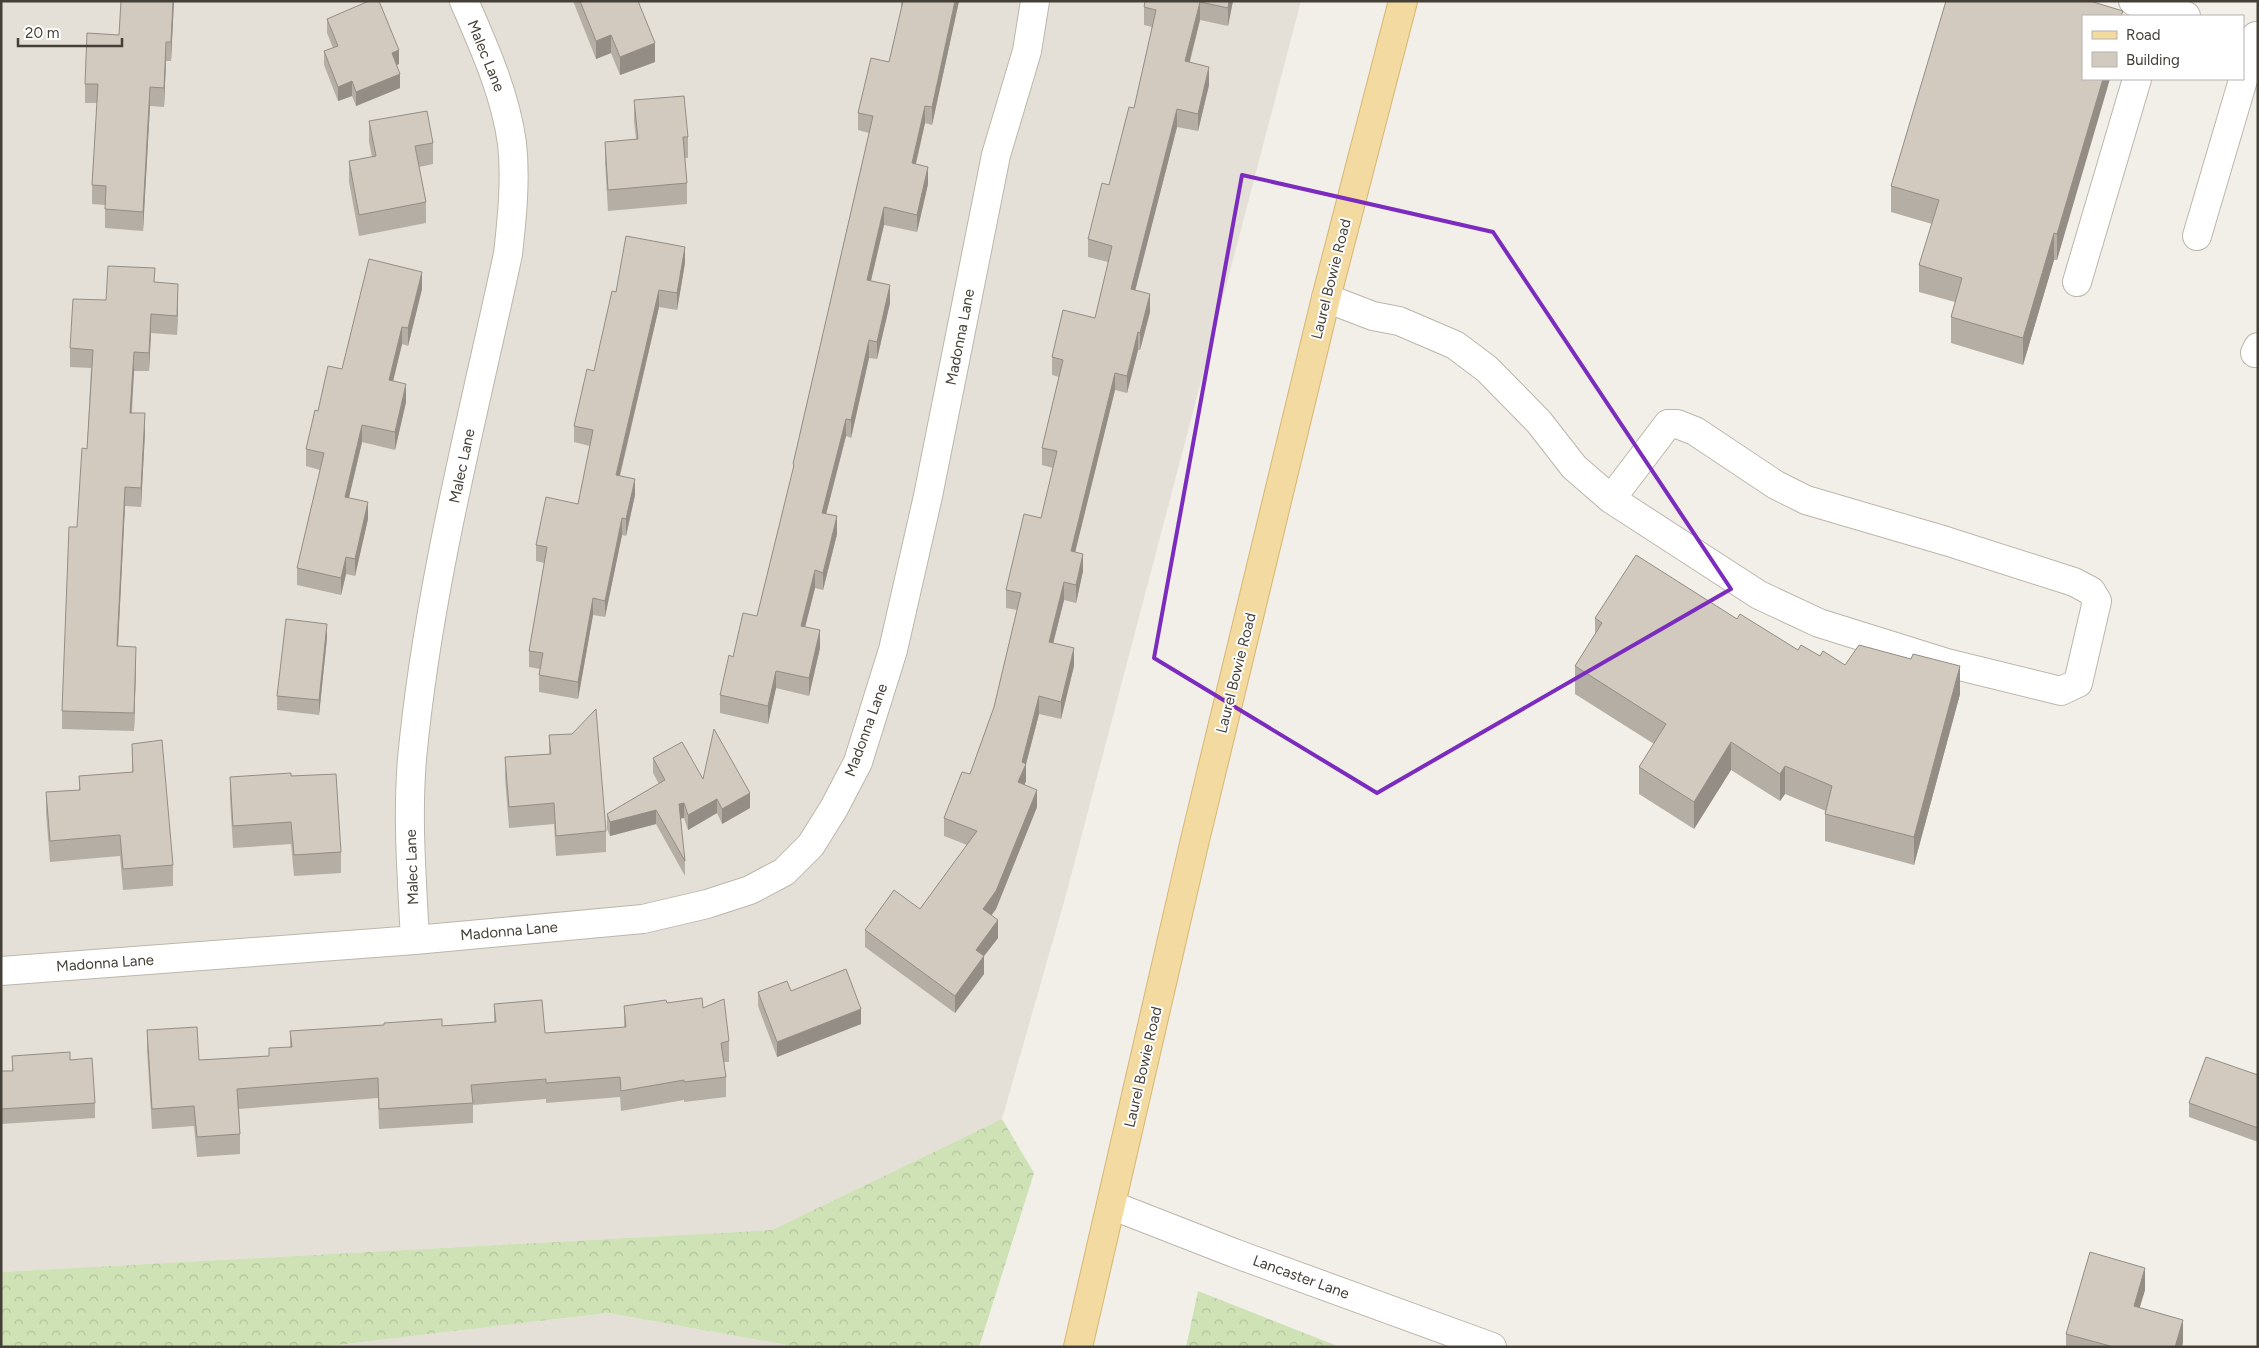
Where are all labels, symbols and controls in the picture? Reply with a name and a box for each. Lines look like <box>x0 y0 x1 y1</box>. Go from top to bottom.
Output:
scale bar <box>18 15 121 47</box>
legend <box>2082 15 2244 80</box>
street label: Malec Lane <box>463 18 509 94</box>
text: 20 m <box>25 24 59 42</box>
text: Road <box>2126 26 2161 44</box>
text: Building <box>2126 51 2180 69</box>
street label: Laurel Bowie Road <box>1307 217 1355 341</box>
street label: Madonna Lane <box>942 287 978 387</box>
street label: Malec Lane <box>445 427 479 505</box>
street label: Laurel Bowie Road <box>1212 611 1260 735</box>
street label: Madonna Lane <box>841 681 891 779</box>
street label: Malec Lane <box>402 829 422 905</box>
street label: Madonna Lane <box>459 918 559 944</box>
street label: Madonna Lane <box>56 951 154 975</box>
street label: Laurel Bowie Road <box>1120 1005 1166 1129</box>
street label: Lancaster Lane <box>1250 1251 1352 1303</box>

